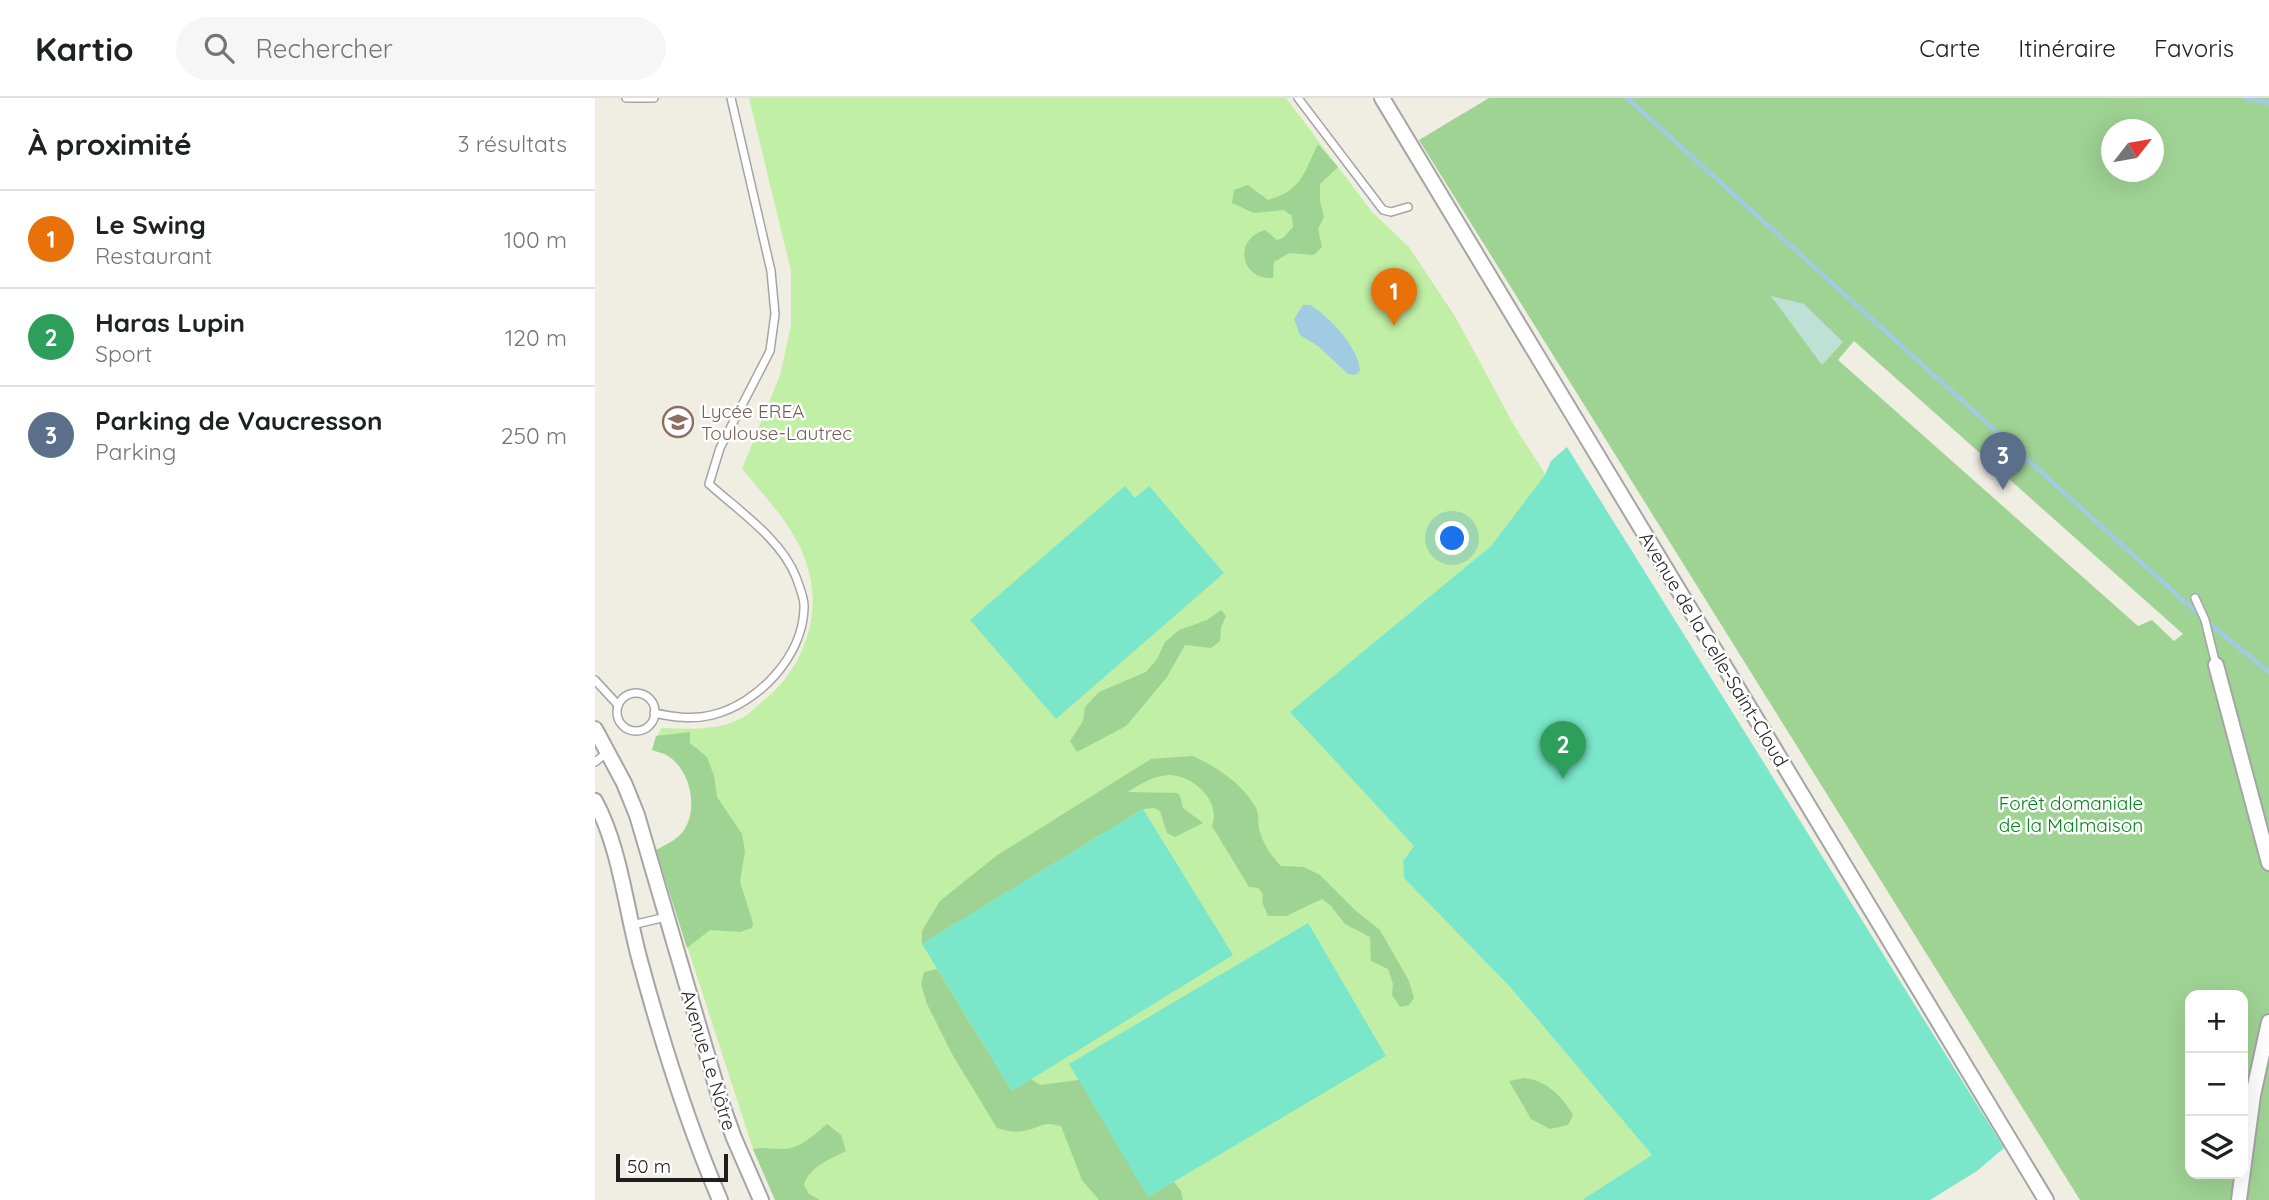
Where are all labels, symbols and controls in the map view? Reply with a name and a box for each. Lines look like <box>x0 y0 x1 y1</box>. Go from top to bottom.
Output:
search box <box>176 17 666 80</box>
text: Kartio <box>35 28 134 69</box>
icon: search <box>200 29 238 67</box>
text: Rechercher <box>256 32 393 65</box>
text: Carte <box>1919 33 1980 63</box>
text: Itinéraire <box>2018 33 2116 63</box>
text: Favoris <box>2154 33 2234 63</box>
north arrow <box>2101 119 2164 182</box>
text: À proximité <box>28 125 192 163</box>
text: 3 résultats <box>457 129 567 158</box>
text: Le Swing <box>95 208 206 241</box>
text: 1 <box>47 225 55 254</box>
text: 100 m <box>504 225 567 254</box>
text: Restaurant <box>95 241 212 270</box>
pin: 1 <box>1371 268 1417 326</box>
text: Haras Lupin <box>95 306 245 339</box>
text: 2 <box>44 323 58 352</box>
text: 120 m <box>505 323 567 352</box>
text: Sport <box>95 339 152 368</box>
place label: Lycée EREA Toulouse-Lautrec <box>701 399 852 445</box>
text: Parking de Vaucresson <box>95 404 382 437</box>
school or university icon: Lycée EREA Toulouse-Lautrec <box>661 405 695 439</box>
text: 3 <box>45 421 57 450</box>
text: 250 m <box>501 421 567 450</box>
pin: 3 <box>1980 432 2026 490</box>
text: Parking <box>95 437 176 466</box>
your location <box>1435 521 1469 555</box>
street label: Avenue de la Celle-Saint-Cloud <box>1634 527 1794 771</box>
pin: 2 <box>1540 721 1586 779</box>
park label: Forêt domaniale de la Malmaison <box>1999 791 2143 837</box>
street label: Avenue Le Nôtre <box>676 987 742 1133</box>
map controls <box>2185 990 2248 1179</box>
button: + <box>2185 990 2248 1053</box>
button: − <box>2185 1053 2248 1116</box>
button: layers <box>2185 1116 2248 1179</box>
scale bar <box>616 1151 728 1183</box>
text: 50 m <box>627 1154 671 1178</box>

